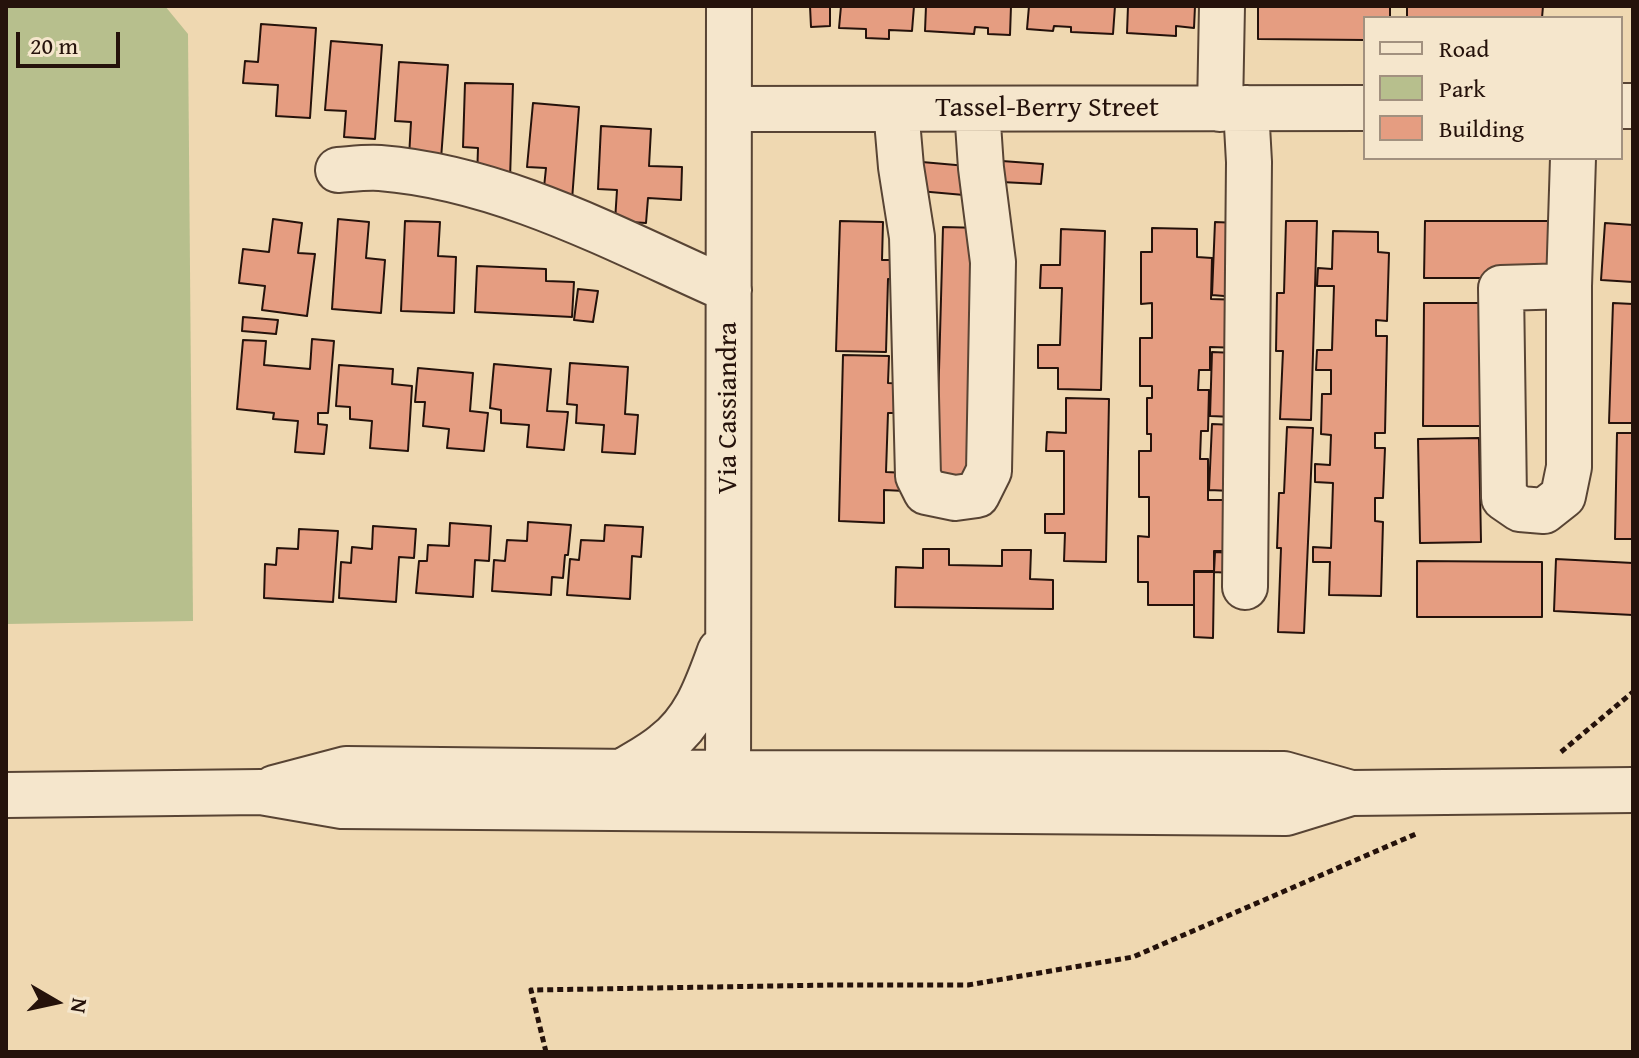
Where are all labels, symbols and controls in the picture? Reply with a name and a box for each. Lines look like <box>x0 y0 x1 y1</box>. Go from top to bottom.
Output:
scale bar <box>20 16 124 66</box>
legend <box>1363 16 1623 160</box>
text: 20 m <box>30 28 78 63</box>
text: Road <box>1439 31 1489 66</box>
text: Park <box>1439 71 1485 106</box>
street label: Tassel-Berry Street <box>935 92 1159 126</box>
text: Building <box>1439 111 1524 146</box>
street label: Via Cassiandra <box>712 322 746 494</box>
north arrow <box>16 962 96 1042</box>
text: N <box>63 996 97 1016</box>

